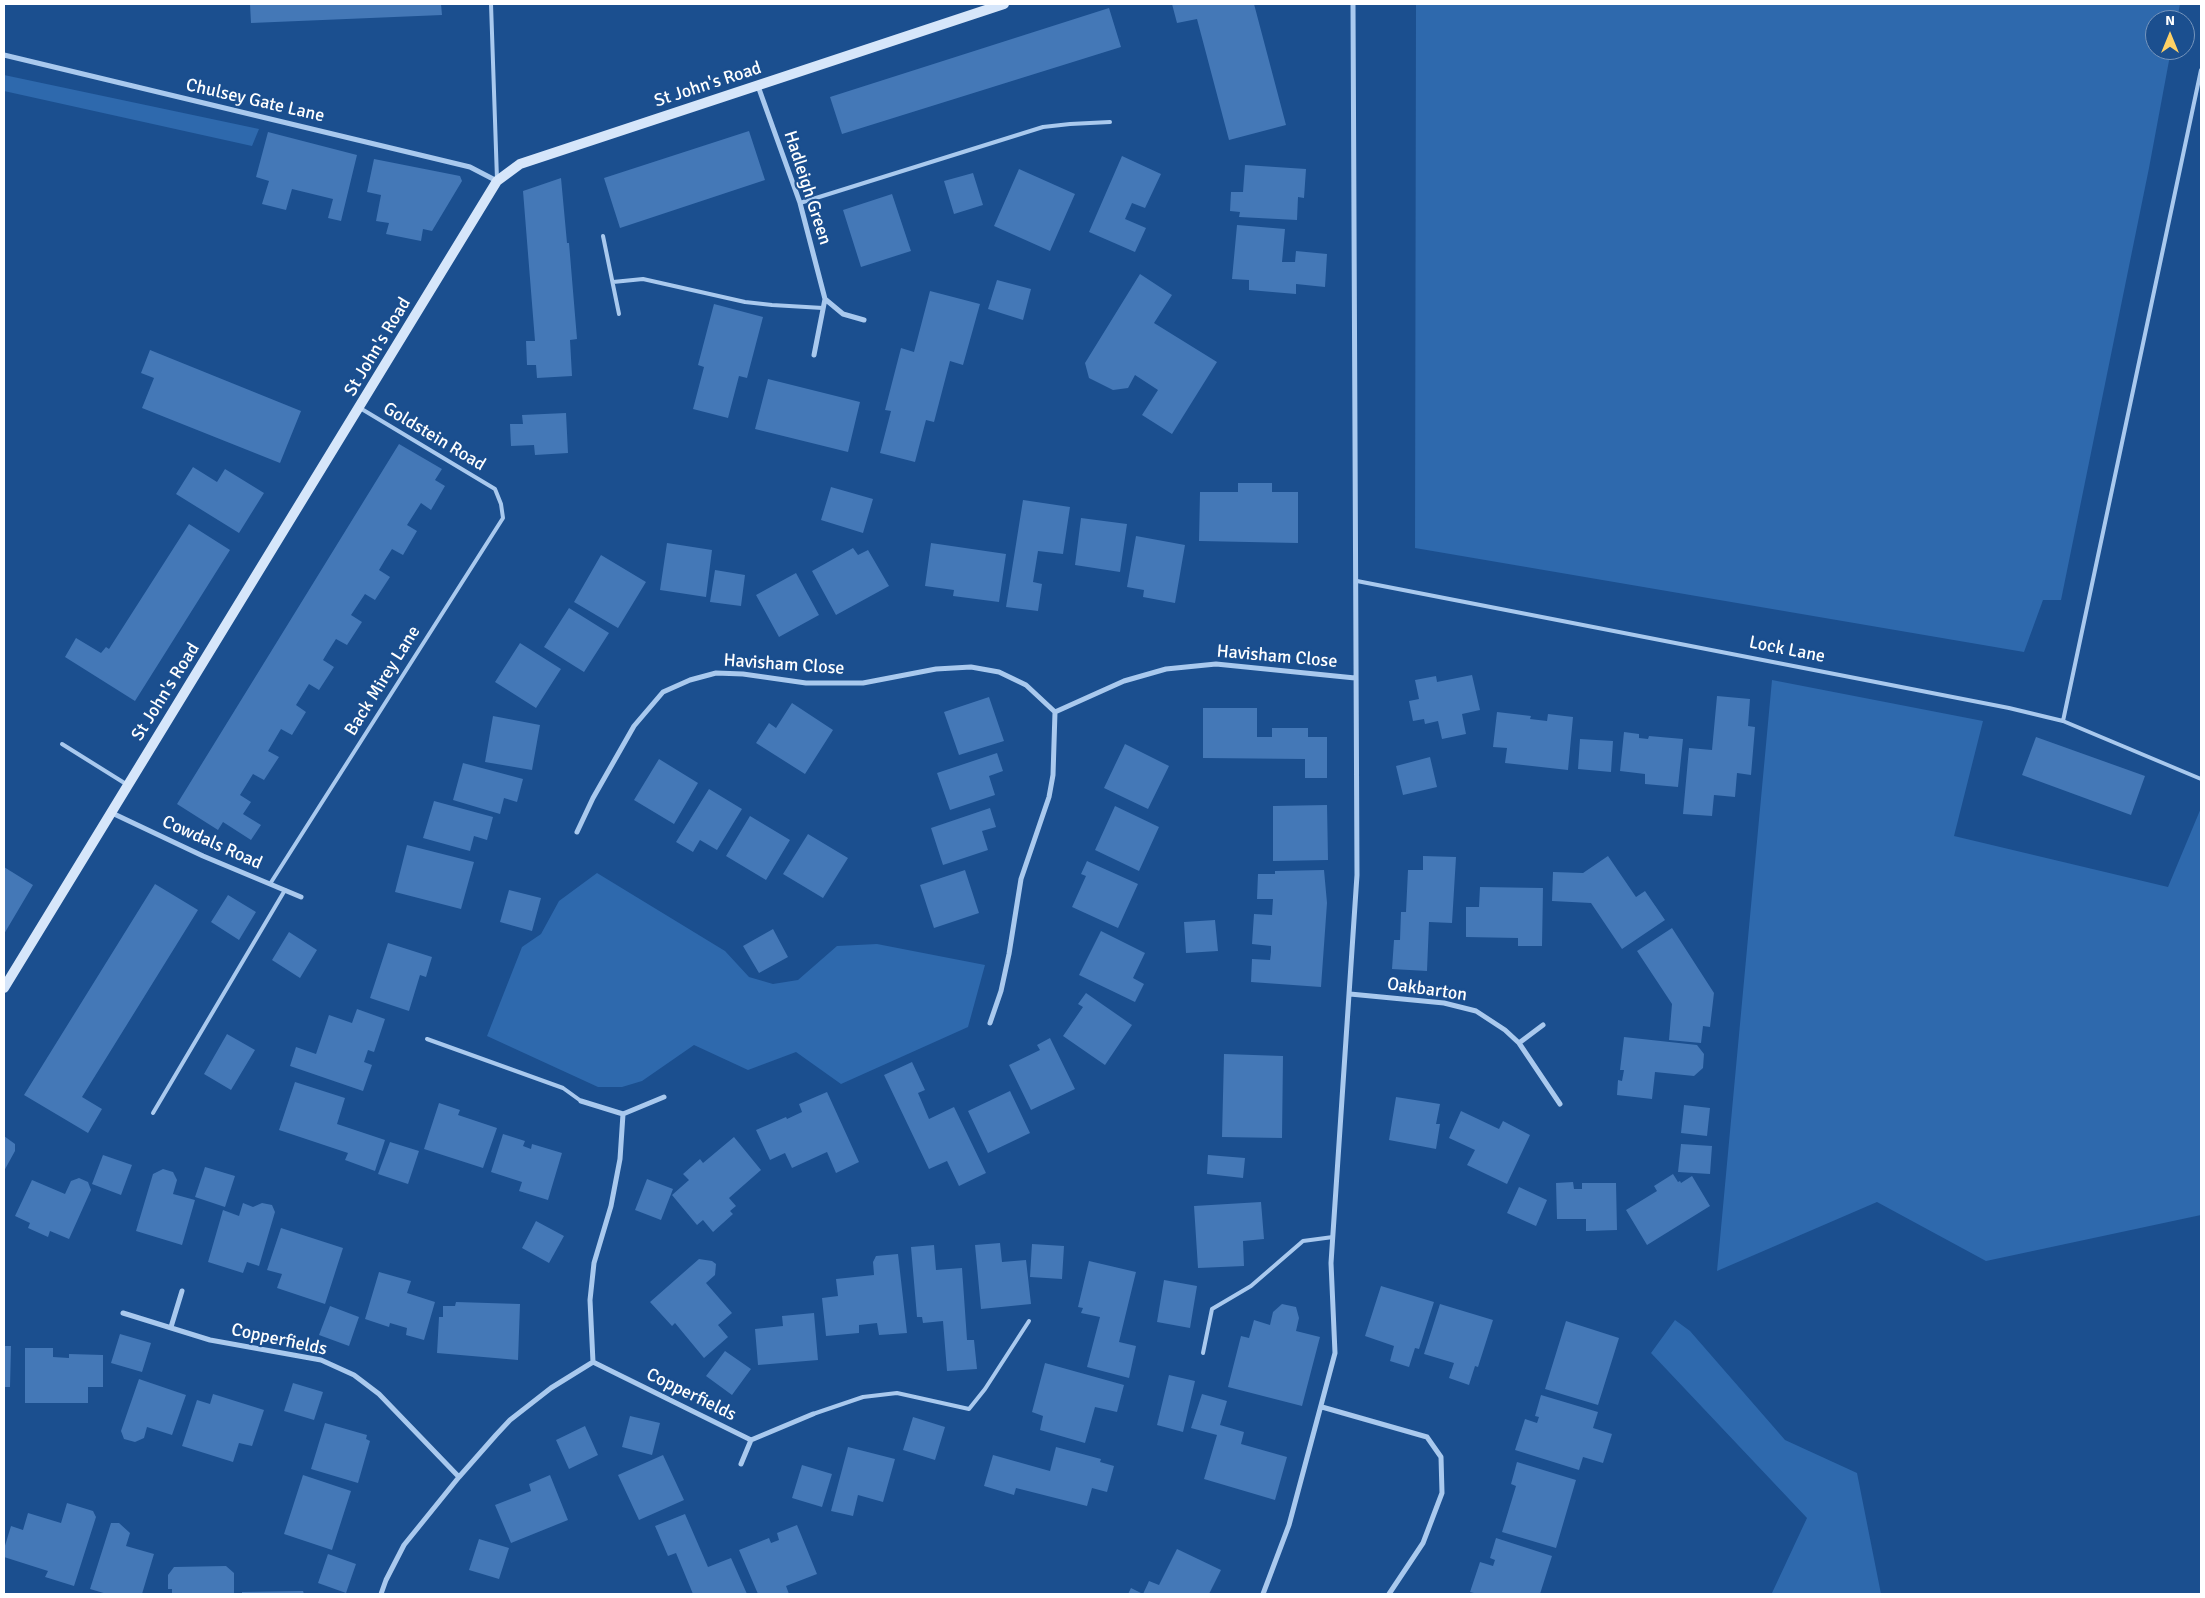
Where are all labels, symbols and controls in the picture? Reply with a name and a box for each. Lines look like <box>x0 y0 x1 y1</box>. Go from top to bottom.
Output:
north arrow <box>2145 10 2195 60</box>
text: N <box>2165 12 2175 29</box>
street label: St John's Road <box>652 58 764 112</box>
street label: Chulsey Gate Lane <box>184 75 326 127</box>
street label: Hadleigh Green <box>778 128 836 248</box>
street label: St John's Road <box>340 294 416 400</box>
street label: Goldstein Road <box>379 398 489 476</box>
street label: Back Mirey Lane <box>341 622 425 740</box>
street label: Lock Lane <box>1747 632 1827 668</box>
street label: St John's Road <box>127 639 205 745</box>
street label: Havisham Close <box>1216 641 1338 673</box>
street label: Havisham Close <box>723 650 845 680</box>
street label: Cowdals Road <box>159 811 265 875</box>
street label: Oakbarton <box>1386 974 1468 1006</box>
street label: Copperfields <box>229 1319 329 1361</box>
street label: Copperfields <box>642 1364 740 1426</box>

